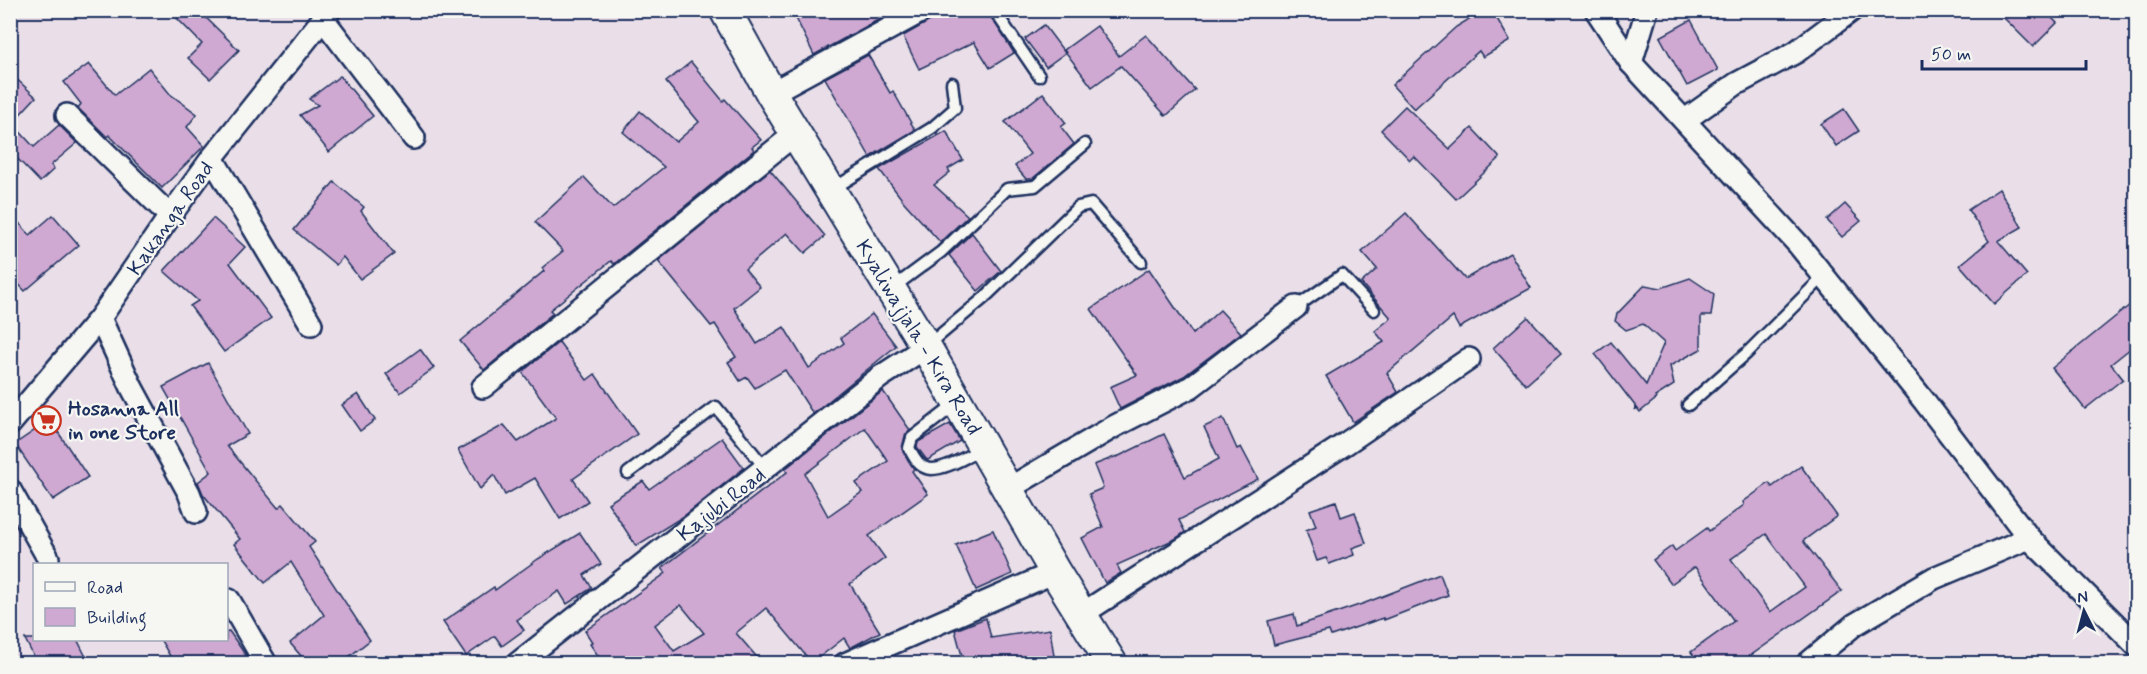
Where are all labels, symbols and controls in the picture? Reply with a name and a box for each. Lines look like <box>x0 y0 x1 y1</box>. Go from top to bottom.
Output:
scale bar <box>1922 33 2086 71</box>
text: 50 m <box>1931 43 1971 67</box>
street label: Kakanga Road <box>121 156 221 281</box>
street label: Kyaliwajjala - Kira Road <box>849 235 988 440</box>
place label: Hosanna All in one Store <box>68 395 179 447</box>
supermarket icon: Hosanna All in one Store <box>31 404 63 436</box>
street label: Kajubi Road <box>671 461 772 548</box>
legend <box>33 563 228 641</box>
text: Road <box>87 576 123 600</box>
north arrow <box>2054 581 2114 641</box>
text: N <box>2076 587 2089 609</box>
text: Building <box>87 606 147 632</box>

